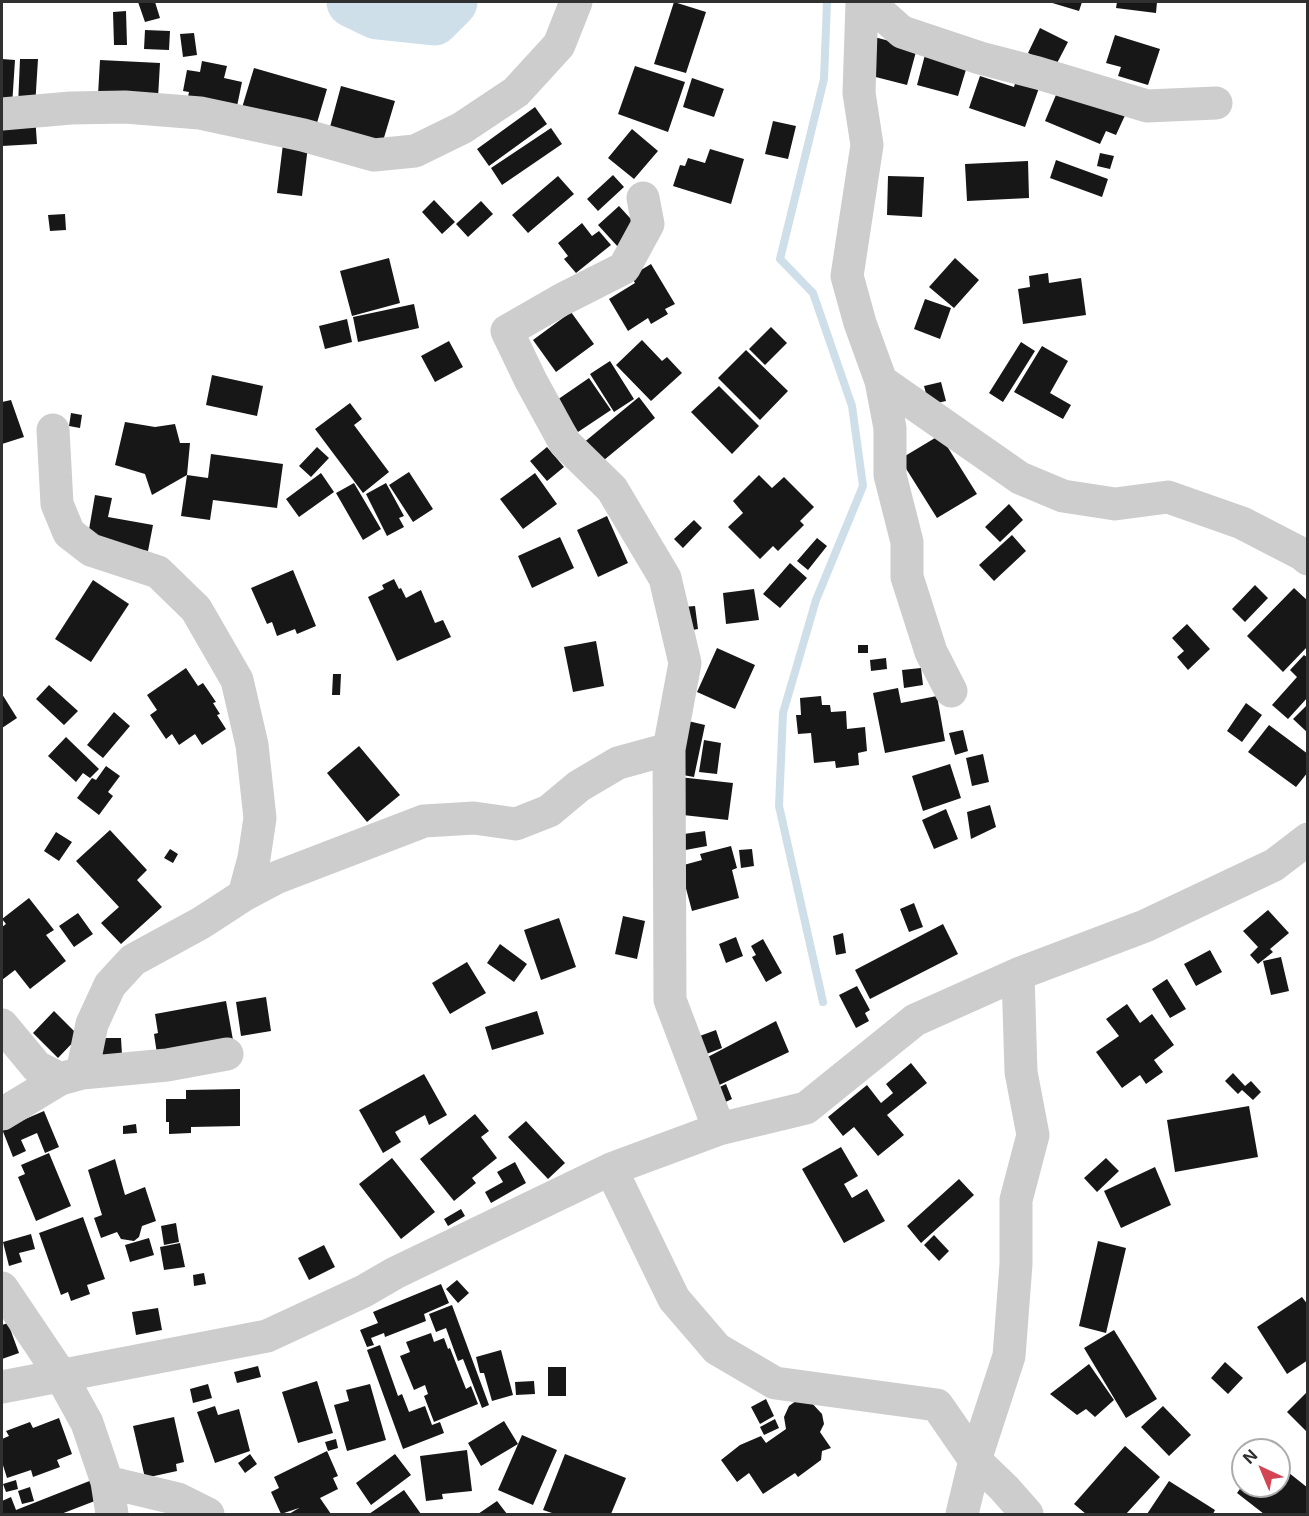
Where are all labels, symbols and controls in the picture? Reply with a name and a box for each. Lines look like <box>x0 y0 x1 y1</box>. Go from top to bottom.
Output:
north arrow <box>1231 1438 1291 1498</box>
text: N <box>1239 1445 1261 1468</box>

